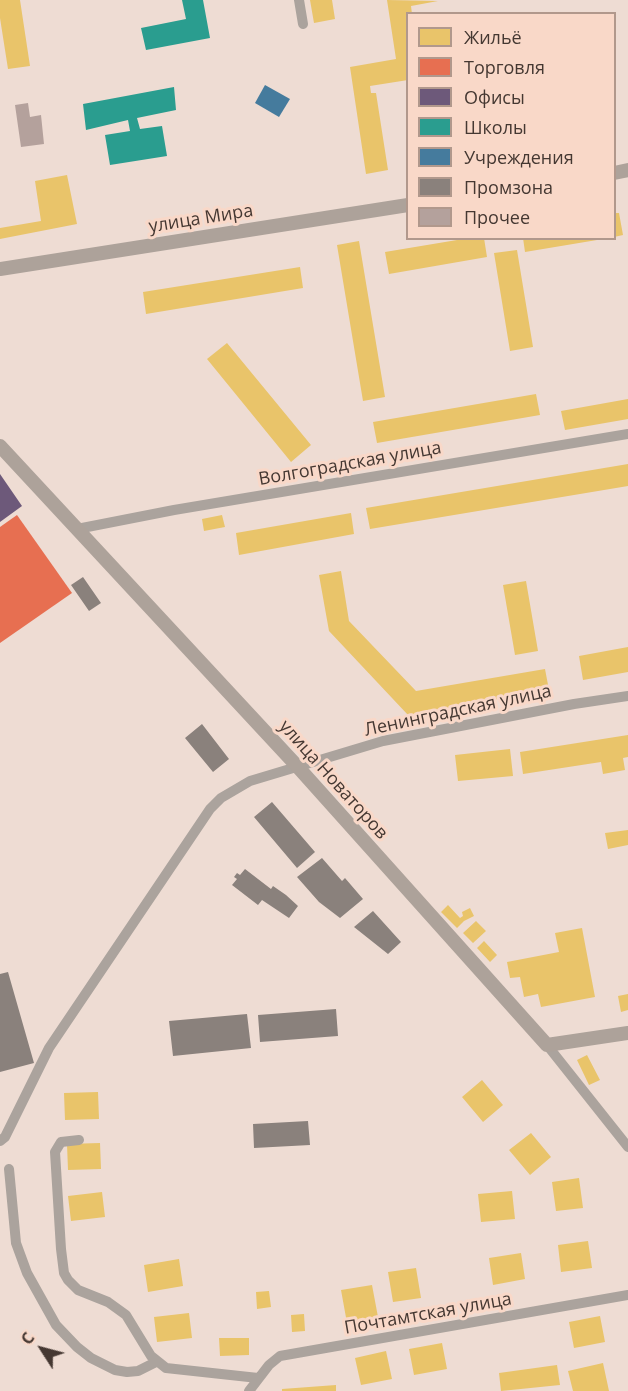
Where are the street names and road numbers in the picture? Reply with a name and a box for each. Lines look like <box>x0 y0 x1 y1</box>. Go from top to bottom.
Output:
street label: улица Мира <box>147 200 255 238</box>
street label: Волгоградская улица <box>257 437 443 491</box>
street label: Ленинградская улица <box>362 681 554 741</box>
street label: улица Новаторов <box>274 716 392 844</box>
street label: Почтамтская улица <box>343 1289 513 1339</box>

